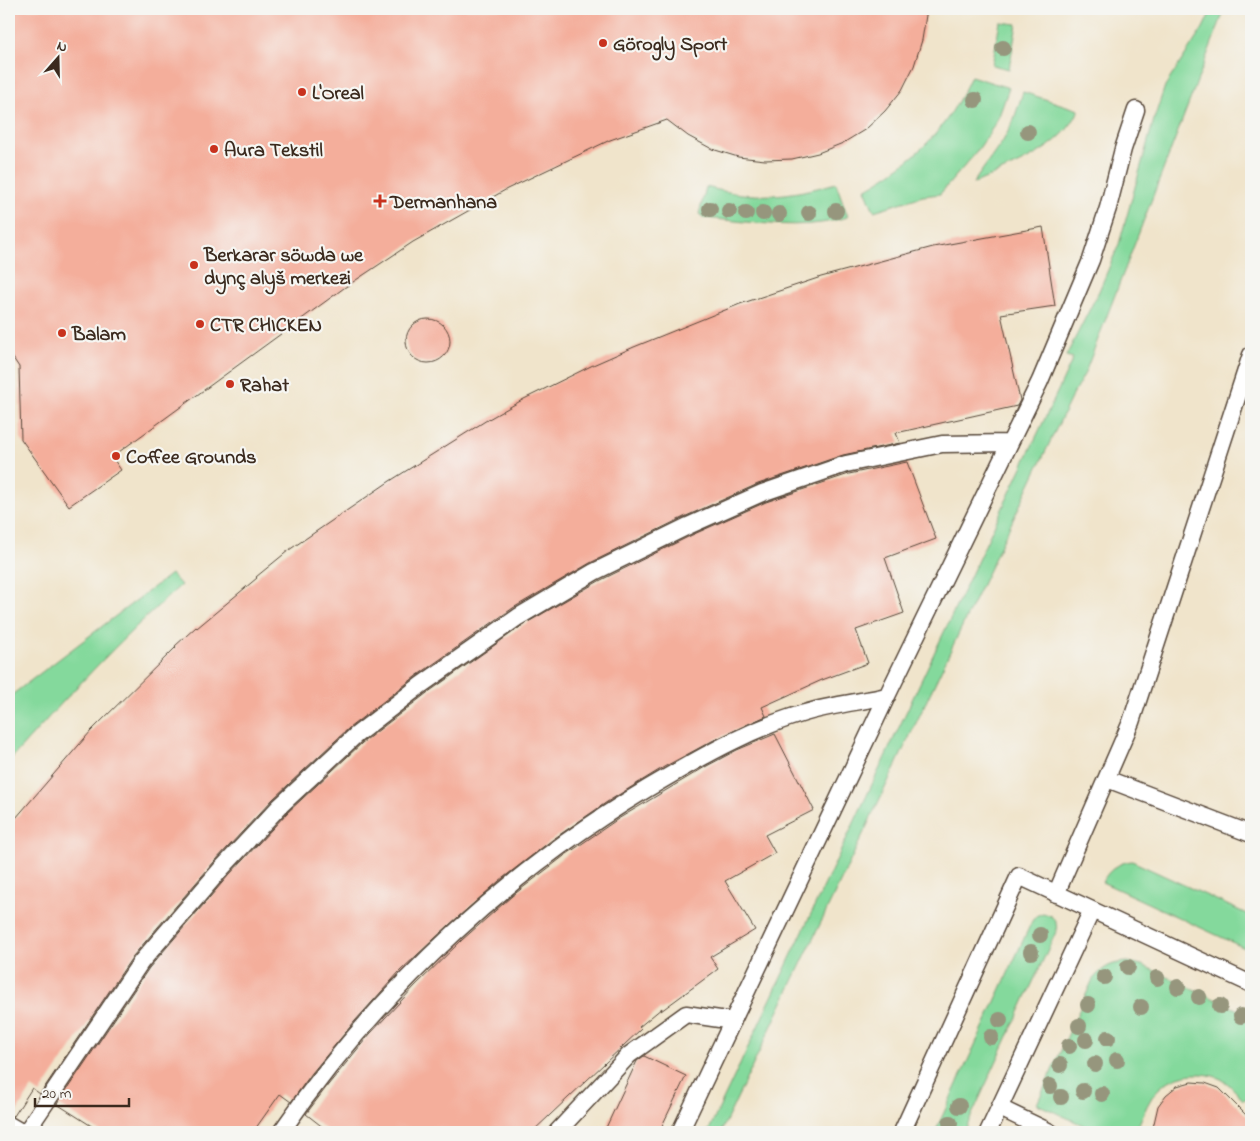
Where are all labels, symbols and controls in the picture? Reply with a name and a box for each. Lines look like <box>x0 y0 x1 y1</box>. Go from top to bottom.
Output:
place label: Görogly Sport <box>613 31 728 61</box>
north arrow <box>32 32 82 82</box>
text: N <box>54 36 70 59</box>
marker: Görogly Sport <box>597 37 609 49</box>
place label: L'Oreal <box>312 80 364 109</box>
marker: L'Oreal <box>296 86 308 98</box>
place label: Aura Tekstil <box>224 137 323 166</box>
marker: Aura Tekstil <box>208 143 220 155</box>
place label: Dermanhana <box>389 189 497 218</box>
marker: Dermanhana <box>374 195 386 207</box>
place label: Berkarar söwda we dynç alyš merkezi <box>203 242 364 295</box>
marker: Berkarar söwda we dynç alyš merkezi <box>188 259 200 271</box>
place label: CTR CHICKEN <box>210 312 322 341</box>
marker: CTR CHICKEN <box>194 318 206 330</box>
place label: Balam <box>71 321 126 350</box>
marker: Balam <box>56 327 68 339</box>
place label: Rahat <box>240 372 289 401</box>
marker: Rahat <box>224 378 236 390</box>
place label: Coffee Grounds <box>126 444 256 473</box>
marker: Coffee Grounds <box>110 450 122 462</box>
scale bar <box>35 1076 129 1108</box>
text: 20 m <box>42 1083 72 1105</box>

